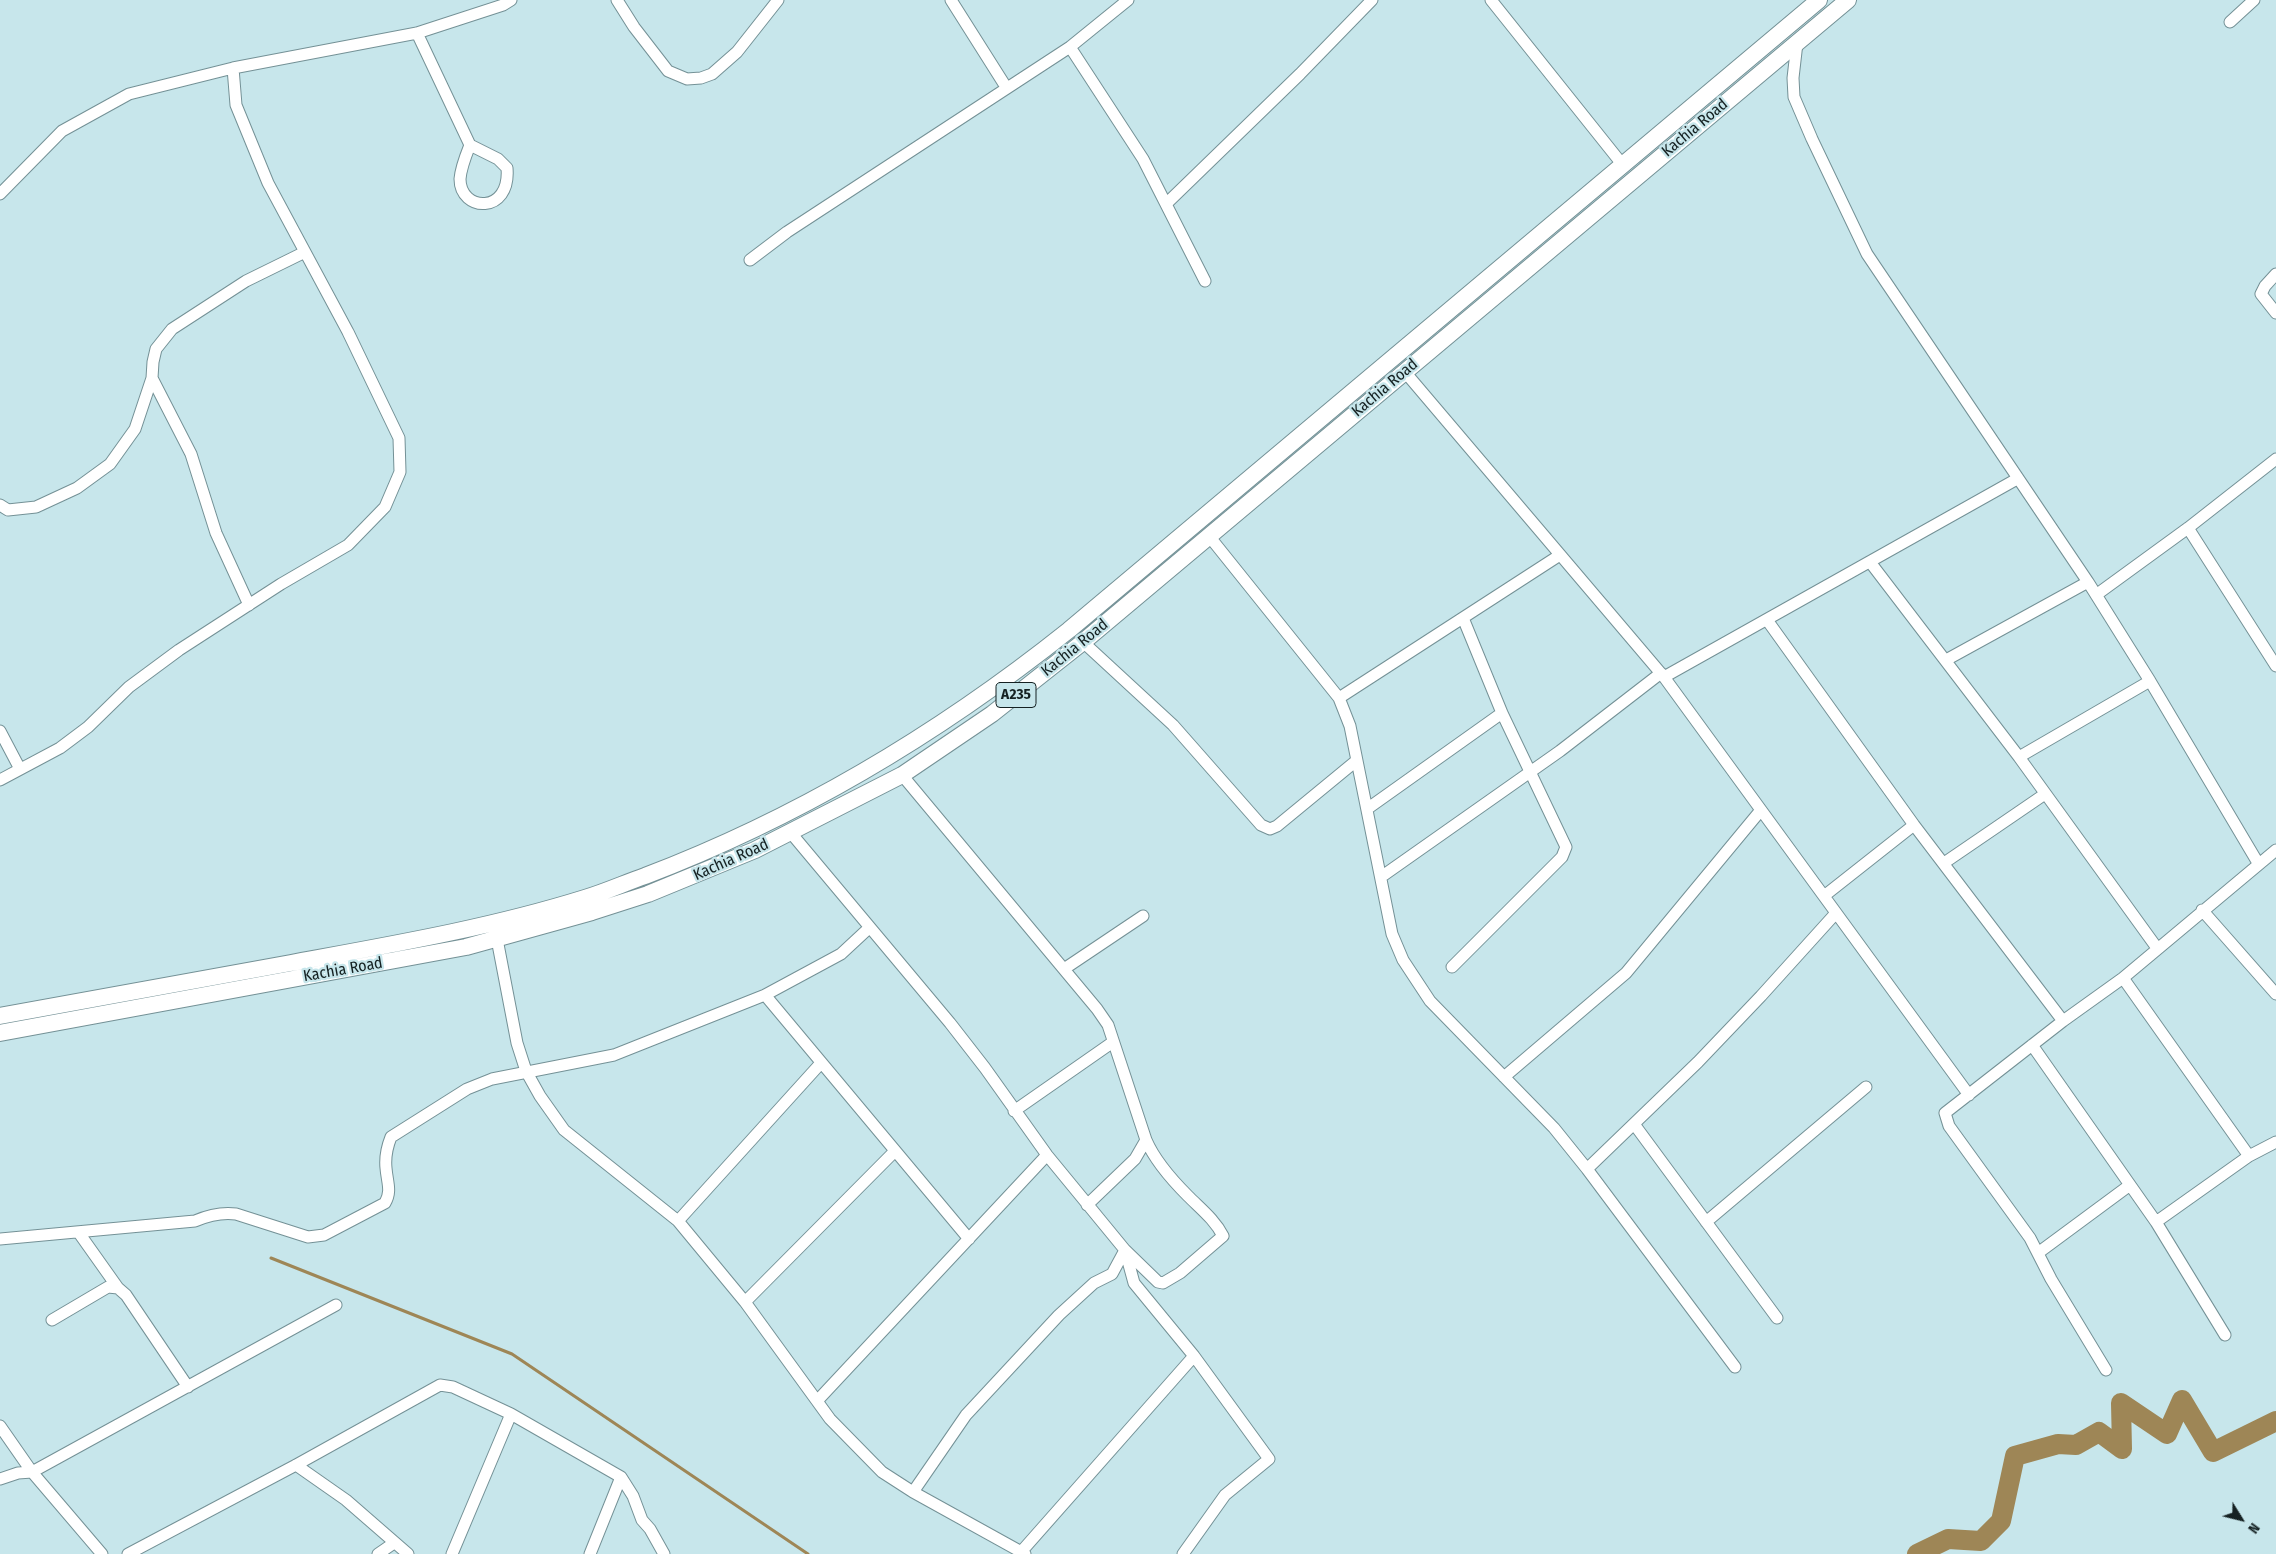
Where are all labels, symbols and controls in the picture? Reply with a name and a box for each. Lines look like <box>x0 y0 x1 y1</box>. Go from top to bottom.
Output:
street label: Kachia Road <box>1658 95 1732 161</box>
street label: Kachia Road <box>1348 355 1422 421</box>
street label: Kachia Road <box>1038 615 1112 681</box>
road number: A235 <box>996 682 1036 708</box>
street label: Kachia Road <box>690 835 772 885</box>
street label: Kachia Road <box>302 954 384 986</box>
north arrow <box>2216 1494 2266 1544</box>
text: N <box>2244 1520 2263 1536</box>

